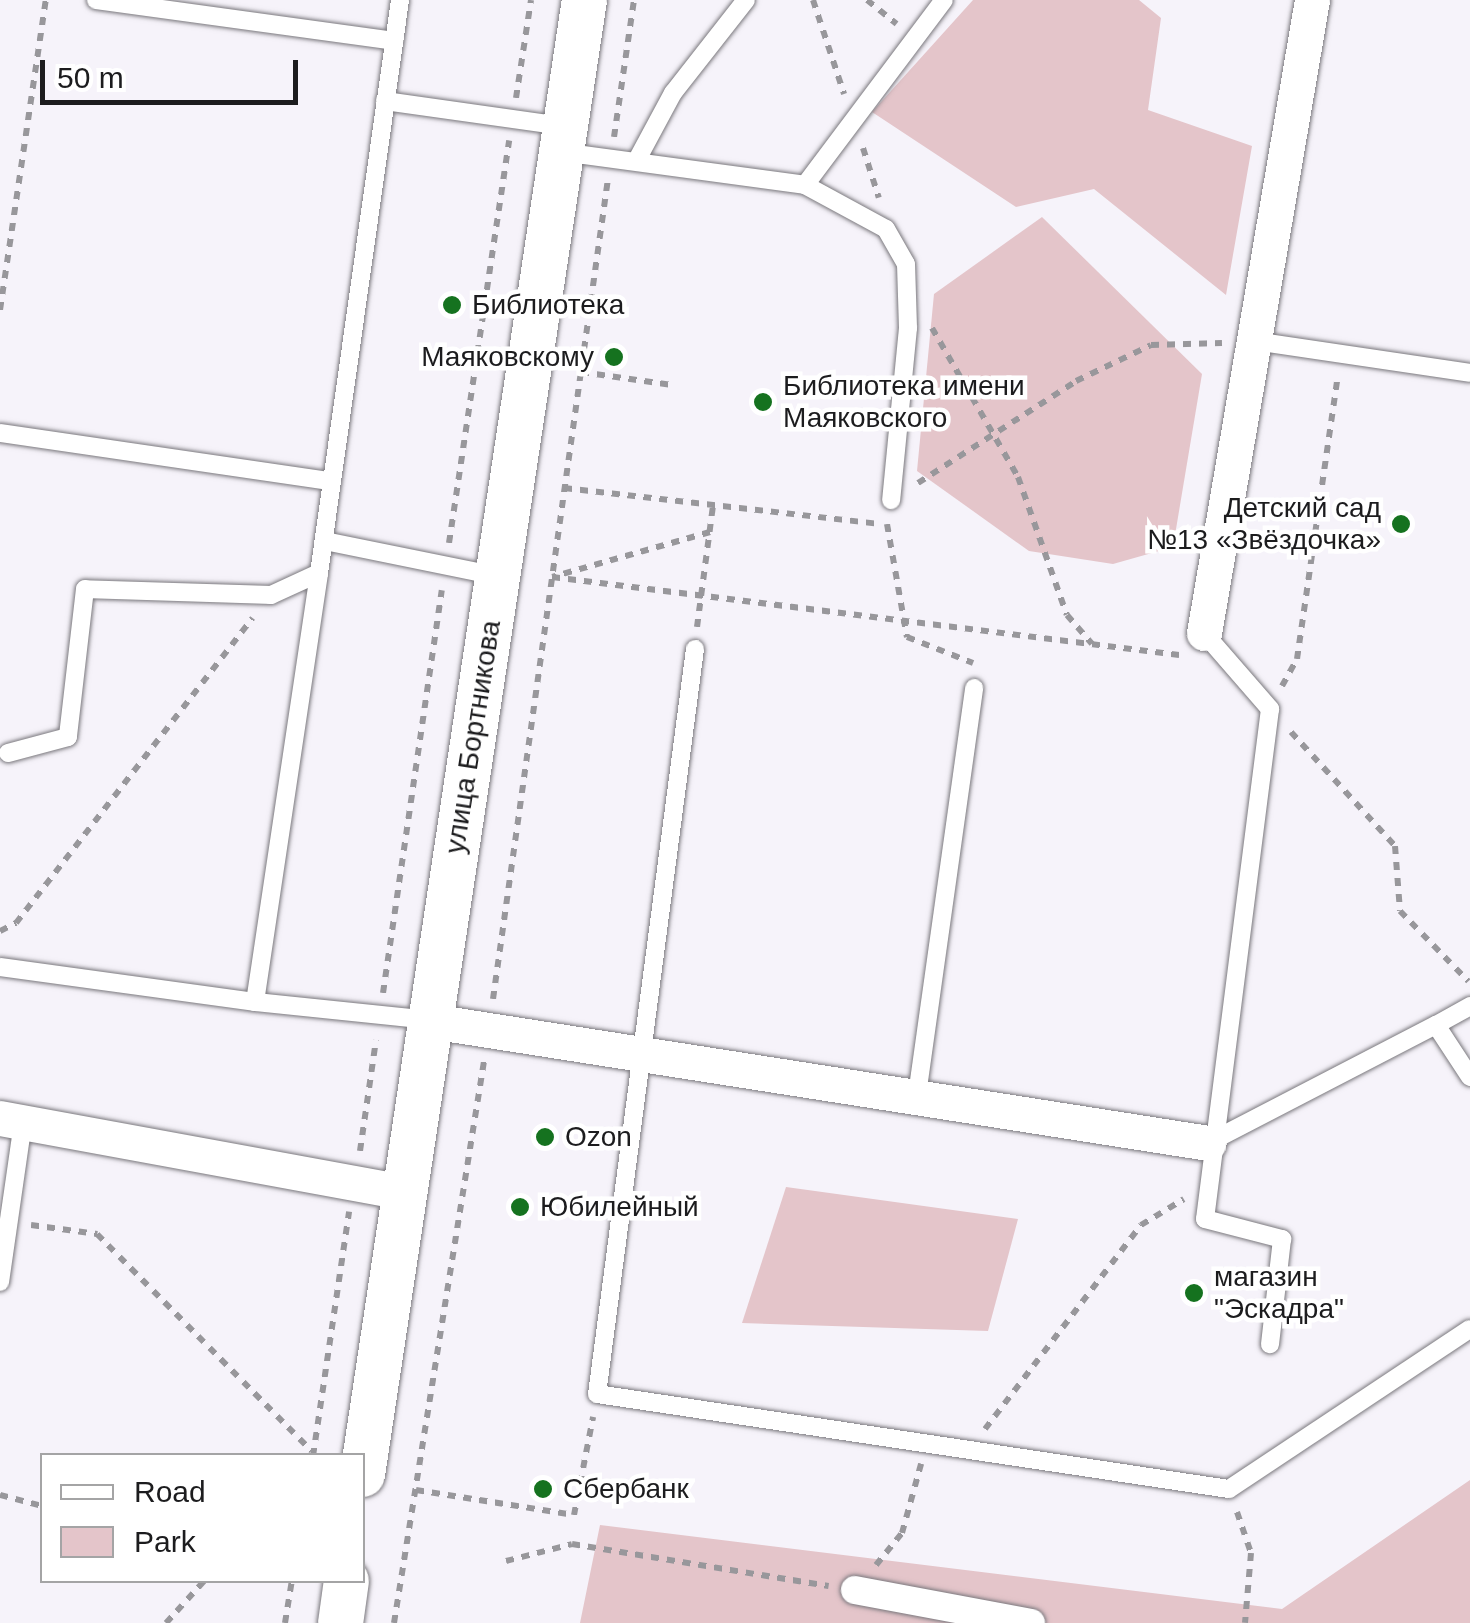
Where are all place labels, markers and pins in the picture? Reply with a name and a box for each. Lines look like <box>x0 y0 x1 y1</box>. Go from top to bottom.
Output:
place label: Библиотека <box>472 288 624 322</box>
marker: Библиотека <box>441 294 463 316</box>
place label: Маяковскому <box>421 340 594 374</box>
marker: Маяковскому <box>603 346 625 368</box>
place label: Библиотека имени Маяковского <box>783 369 1025 435</box>
marker: Библиотека имени Маяковского <box>752 391 774 413</box>
place label: Детский сад №13 «Звёздочка» <box>1147 491 1381 557</box>
marker: Детский сад №13 «Звёздочка» <box>1390 513 1412 535</box>
place label: Ozon <box>565 1120 632 1154</box>
marker: Ozon <box>534 1126 556 1148</box>
place label: Юбилейный <box>540 1190 699 1224</box>
marker: Юбилейный <box>509 1196 531 1218</box>
place label: магазин "Эскадра" <box>1214 1260 1344 1326</box>
marker: магазин "Эскадра" <box>1183 1282 1205 1304</box>
place label: Сбербанк <box>563 1472 689 1506</box>
marker: Сбербанк <box>532 1478 554 1500</box>

